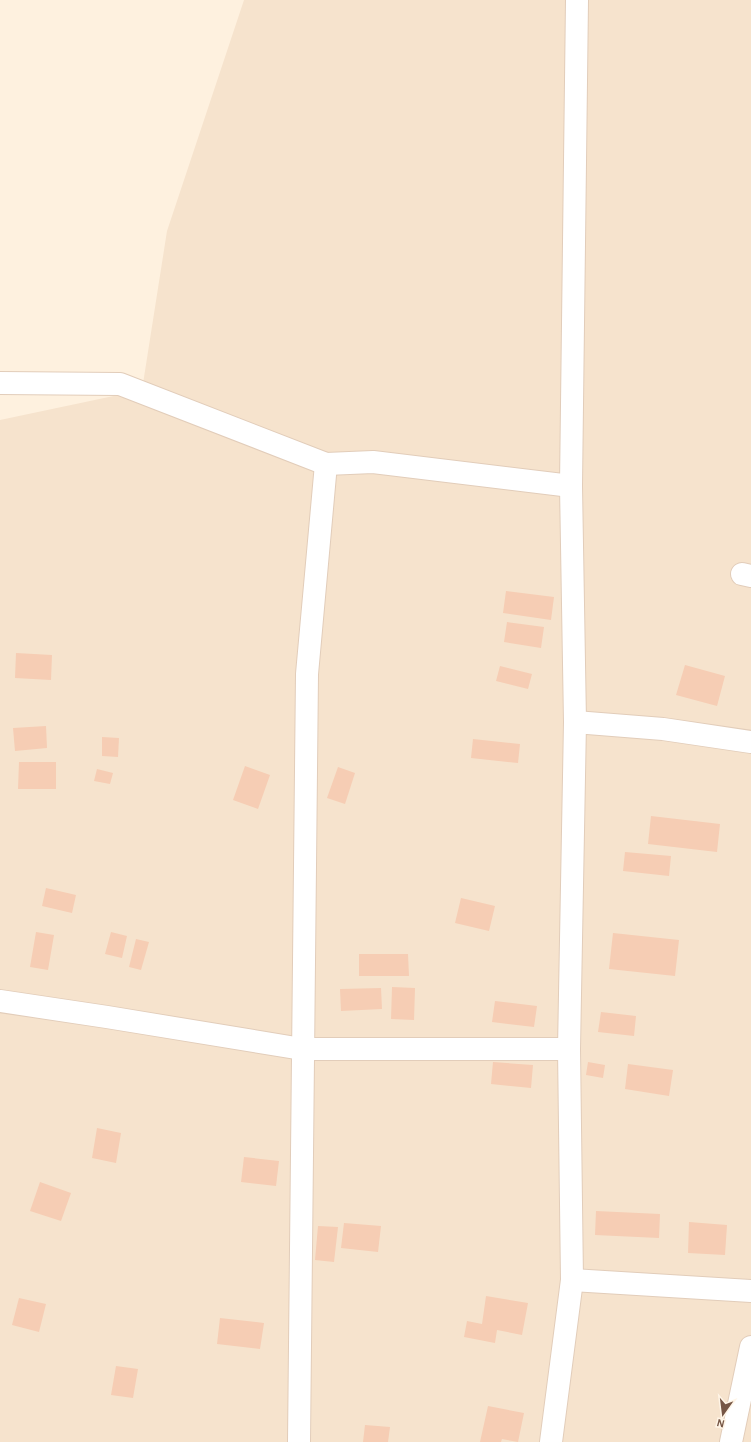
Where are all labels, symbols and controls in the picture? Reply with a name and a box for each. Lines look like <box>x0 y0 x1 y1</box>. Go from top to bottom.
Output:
north arrow <box>703 1394 743 1434</box>
text: N <box>716 1417 726 1429</box>

